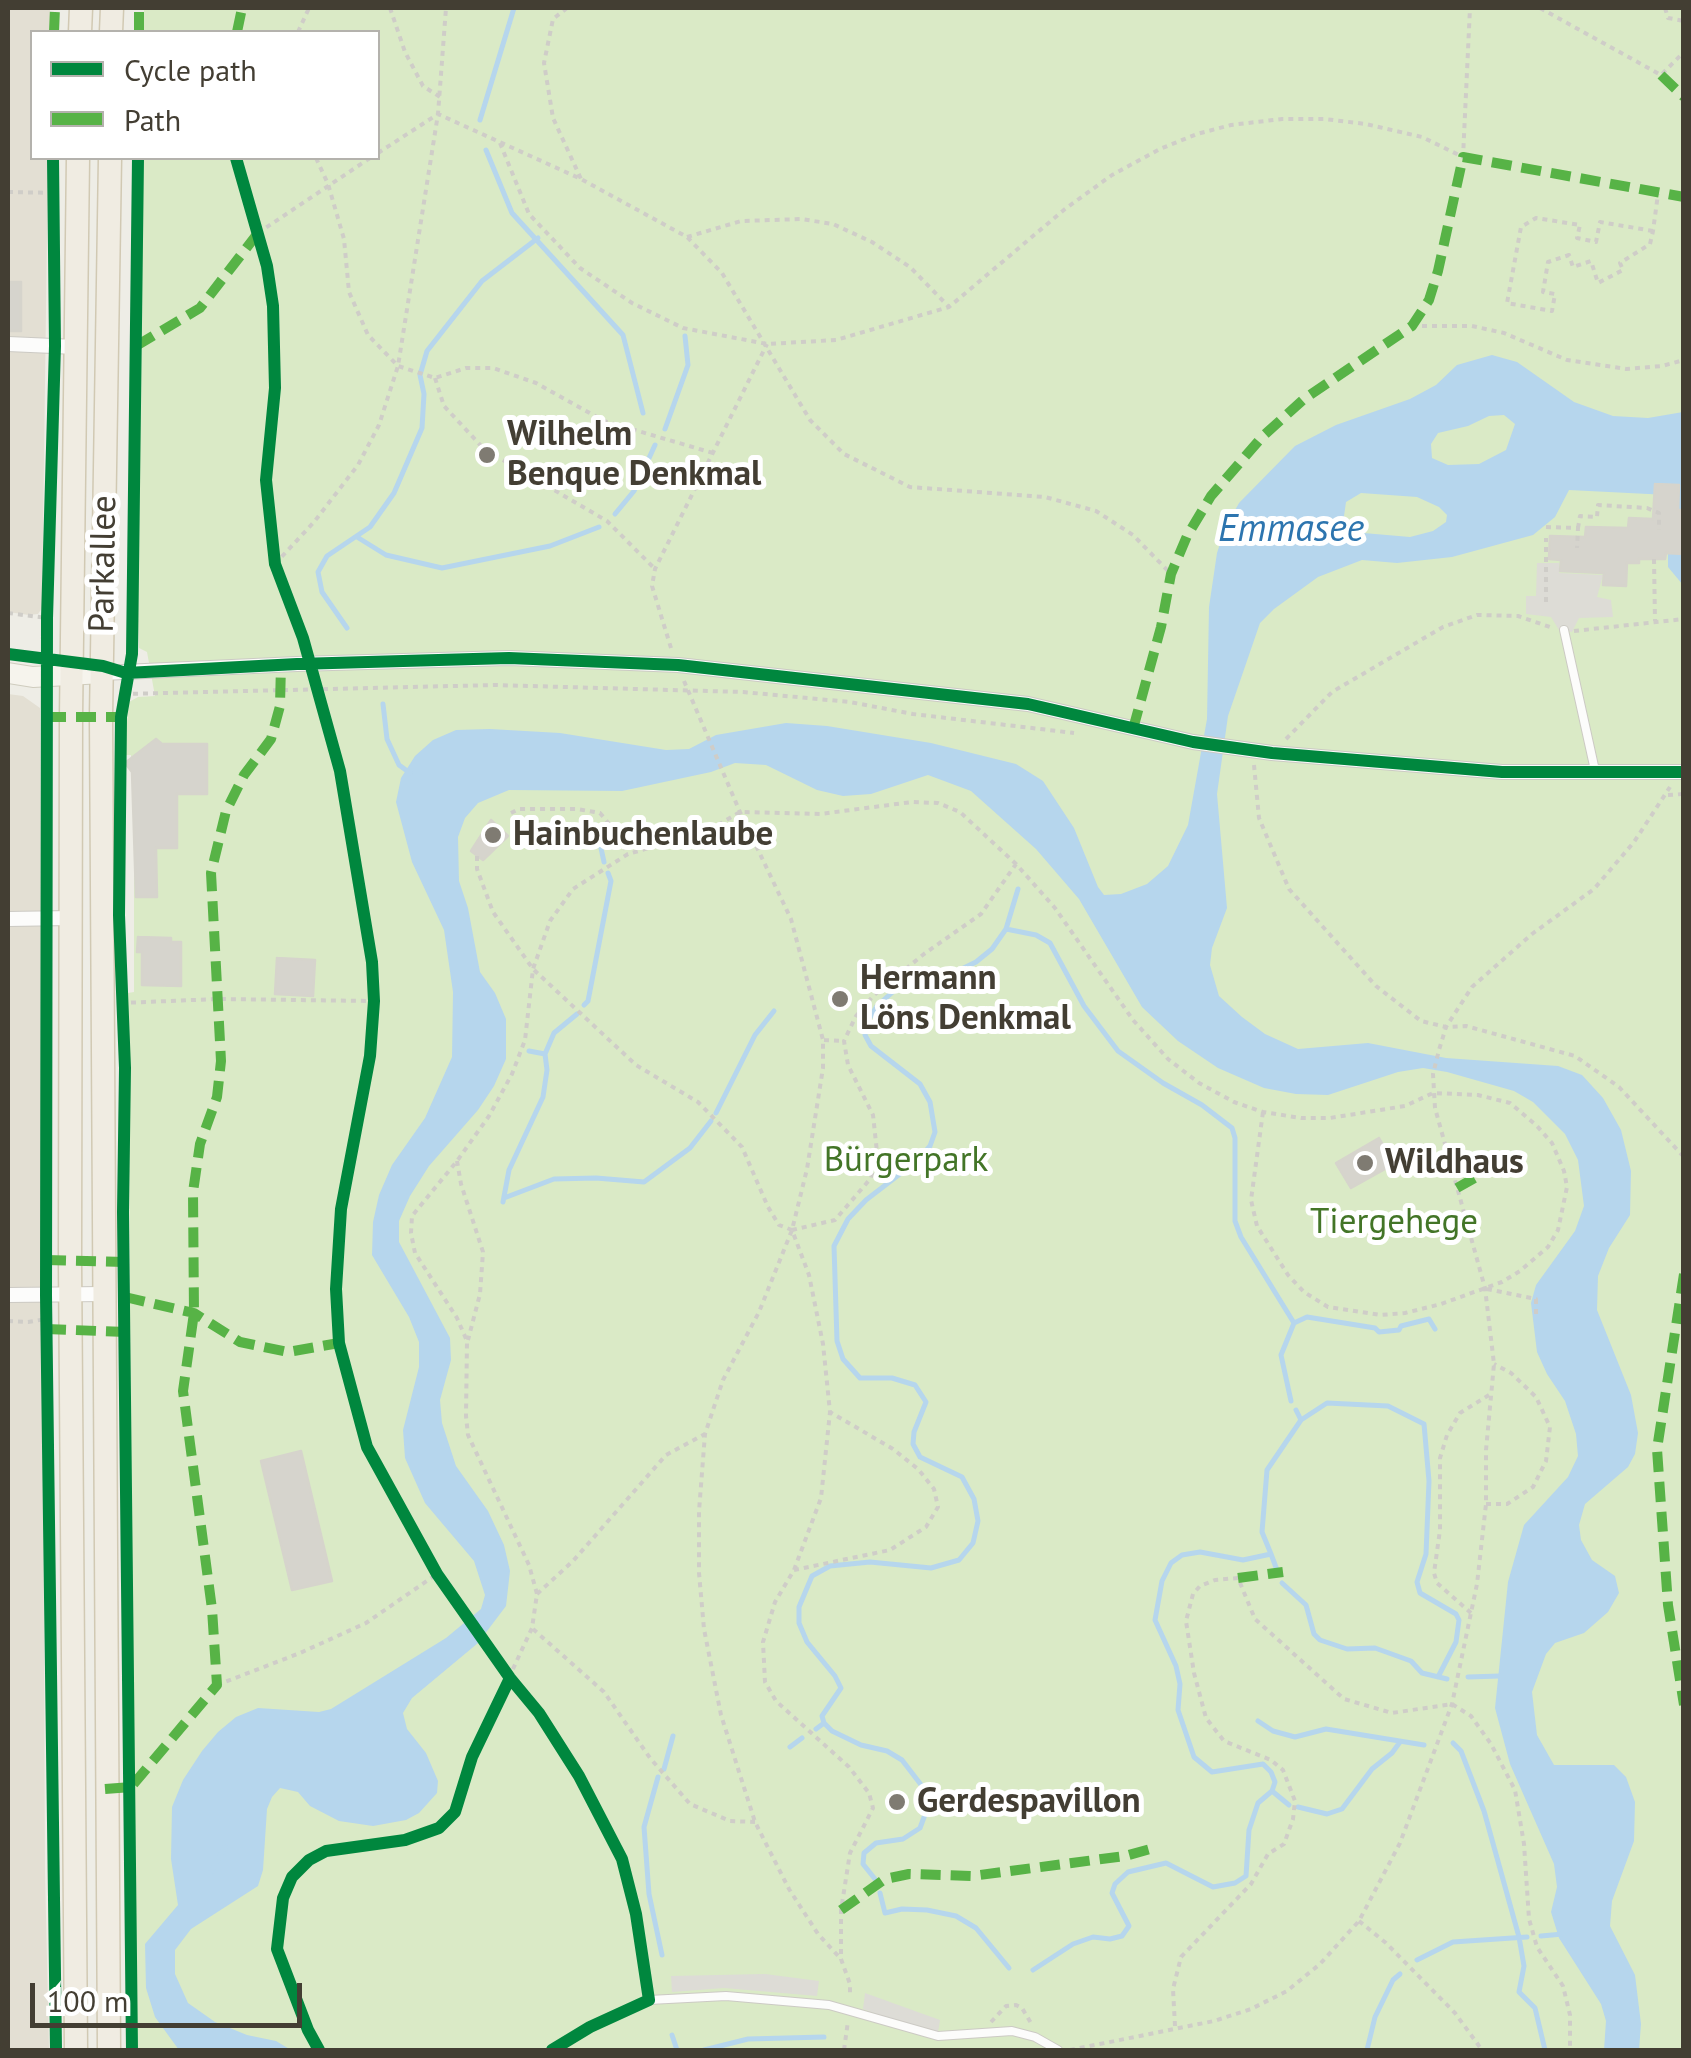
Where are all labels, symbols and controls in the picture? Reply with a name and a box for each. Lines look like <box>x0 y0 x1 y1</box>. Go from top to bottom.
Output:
legend <box>30 30 380 160</box>
text: Cycle path <box>124 50 257 89</box>
text: Path <box>124 100 181 139</box>
place label: Wilhelm Benque Denkmal <box>507 414 761 496</box>
marker: Wilhelm Benque Denkmal <box>476 444 498 466</box>
street label: Parkallee <box>82 495 126 633</box>
water label: Emmasee <box>1218 507 1364 553</box>
place label: Hainbuchenlaube <box>513 814 773 856</box>
marker: Hainbuchenlaube <box>482 824 504 846</box>
place label: Hermann Löns Denkmal <box>860 958 1071 1040</box>
marker: Hermann Löns Denkmal <box>829 988 851 1010</box>
park label: Bürgerpark <box>824 1140 988 1182</box>
place label: Wildhaus <box>1385 1142 1524 1184</box>
marker: Wildhaus <box>1354 1152 1376 1174</box>
park label: Tiergehege <box>1310 1202 1478 1244</box>
place label: Gerdespavillon <box>917 1781 1141 1823</box>
marker: Gerdespavillon <box>886 1791 908 1813</box>
scale bar <box>35 1963 308 2025</box>
text: 100 m <box>47 1981 128 2020</box>

